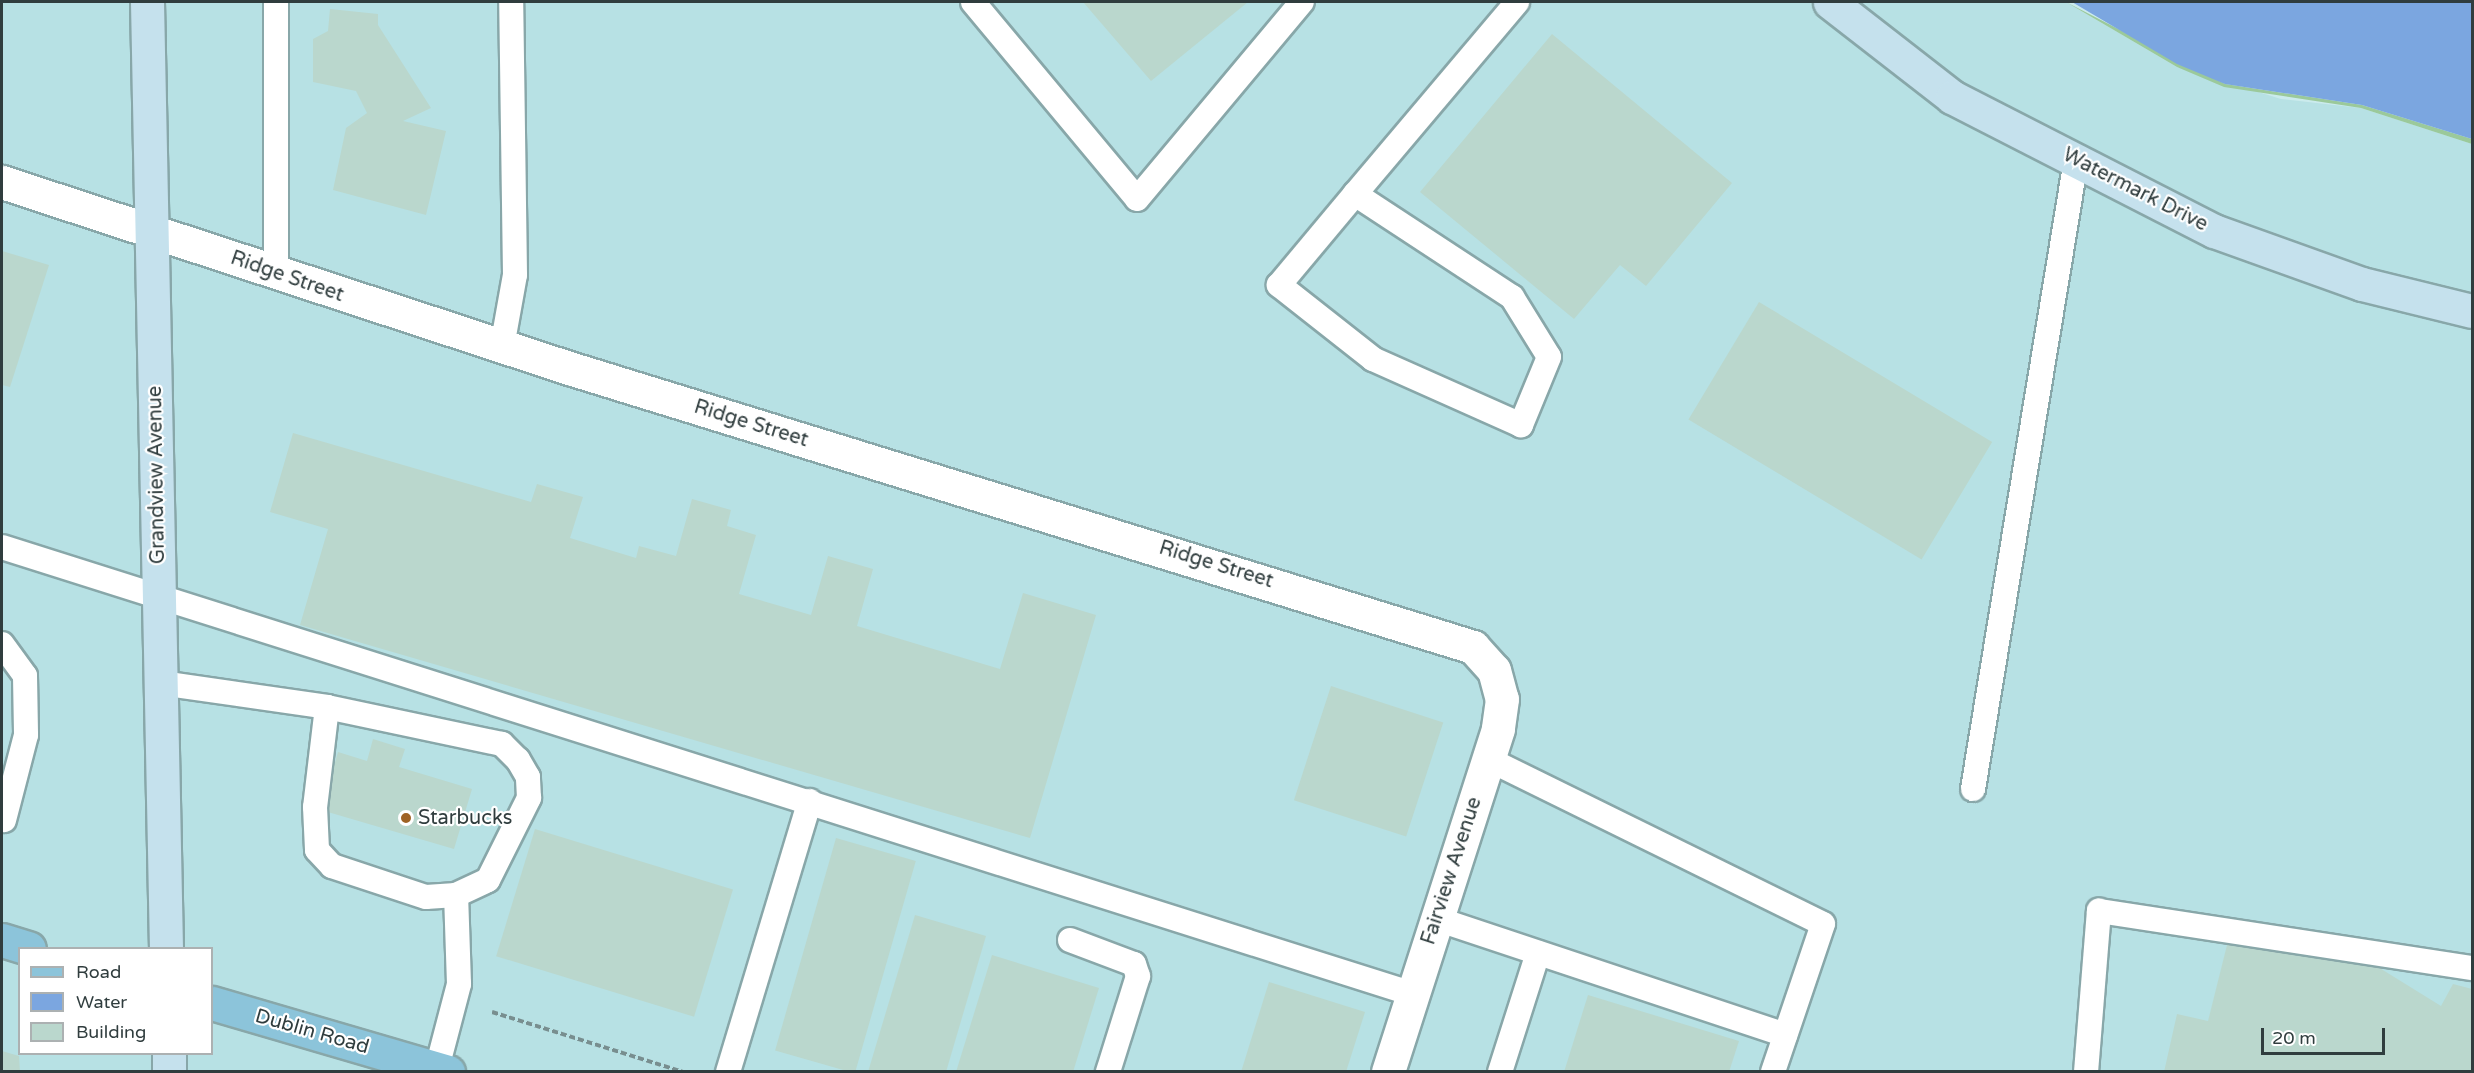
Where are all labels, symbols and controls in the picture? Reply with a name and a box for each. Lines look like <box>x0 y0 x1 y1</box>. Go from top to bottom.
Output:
street label: Watermark Drive <box>2058 143 2212 237</box>
street label: Ridge Street <box>227 246 347 308</box>
street label: Grandview Avenue <box>143 386 171 564</box>
street label: Ridge Street <box>691 395 811 453</box>
street label: Ridge Street <box>1156 536 1276 594</box>
street label: Fairview Avenue <box>1417 794 1487 948</box>
place label: Starbucks <box>418 806 512 830</box>
marker: Starbucks <box>399 811 413 825</box>
legend <box>18 947 213 1055</box>
text: Road <box>76 961 121 983</box>
text: Water <box>76 991 127 1013</box>
street label: Dublin Road <box>252 1004 372 1060</box>
scale bar <box>2264 1016 2388 1054</box>
text: Building <box>76 1021 146 1043</box>
text: 20 m <box>2272 1027 2316 1049</box>

